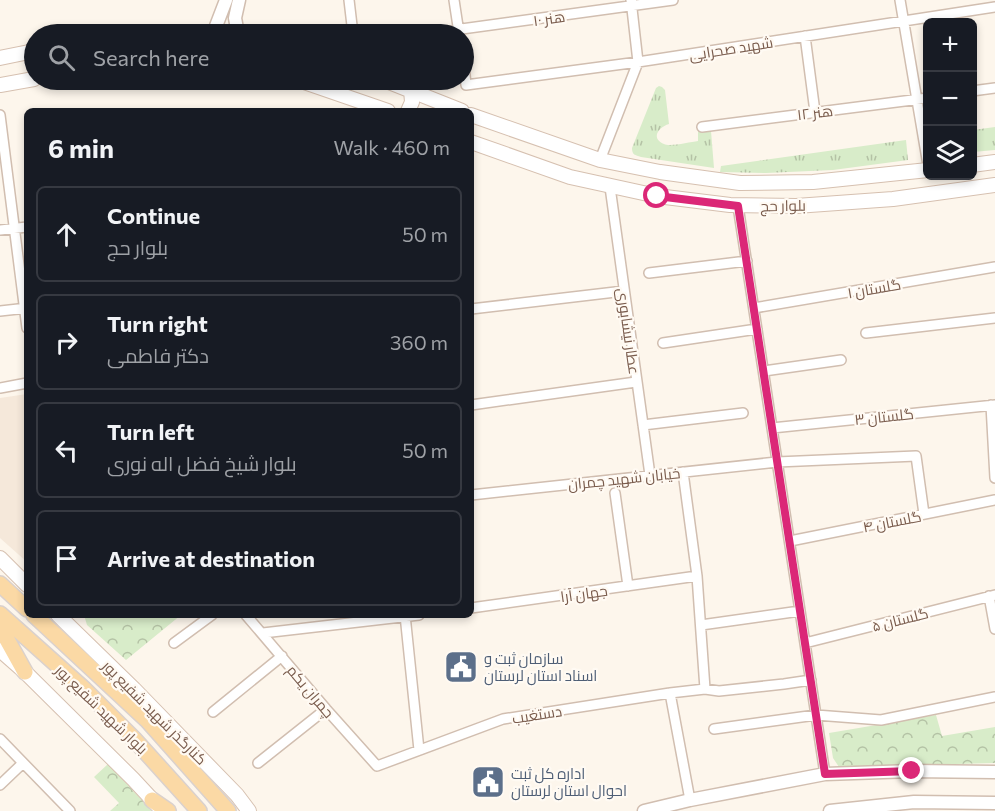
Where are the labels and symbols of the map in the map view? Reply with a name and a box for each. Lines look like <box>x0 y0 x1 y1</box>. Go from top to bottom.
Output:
street label: هنر ۱۰ <box>532 7 566 30</box>
street label: شهید صحرایی <box>688 32 775 65</box>
street label: هنر ۱۲ <box>796 101 834 124</box>
route start <box>643 182 669 208</box>
street label: بلوار حج <box>760 196 806 217</box>
street label: گلستان ۱ <box>846 274 902 304</box>
street label: عطار نیشابوری <box>612 287 644 376</box>
street label: گلستان ۳ <box>853 404 915 430</box>
street label: خیابان شهید چمران <box>567 463 681 495</box>
street label: گلستان ۴ <box>861 507 923 537</box>
street label: جهان آرا <box>559 581 609 607</box>
street label: گلستان ۵ <box>870 603 931 637</box>
public building icon: سازمان ثبت و اسناد استان لرستان <box>443 649 479 685</box>
place label: سازمان ثبت و اسناد استان لرستان <box>484 649 597 686</box>
street label: کنارگذر شهید شفیع پور <box>96 655 211 770</box>
street label: بلوار شهید شفیع پور <box>49 660 152 760</box>
street label: چمران یکم <box>282 661 338 722</box>
street label: دستغیب <box>511 701 563 727</box>
route end <box>898 757 924 783</box>
public building icon: اداره کل ثبت احوال استان لرستان <box>470 764 506 800</box>
place label: اداره کل ثبت احوال استان لرستان <box>511 764 627 801</box>

